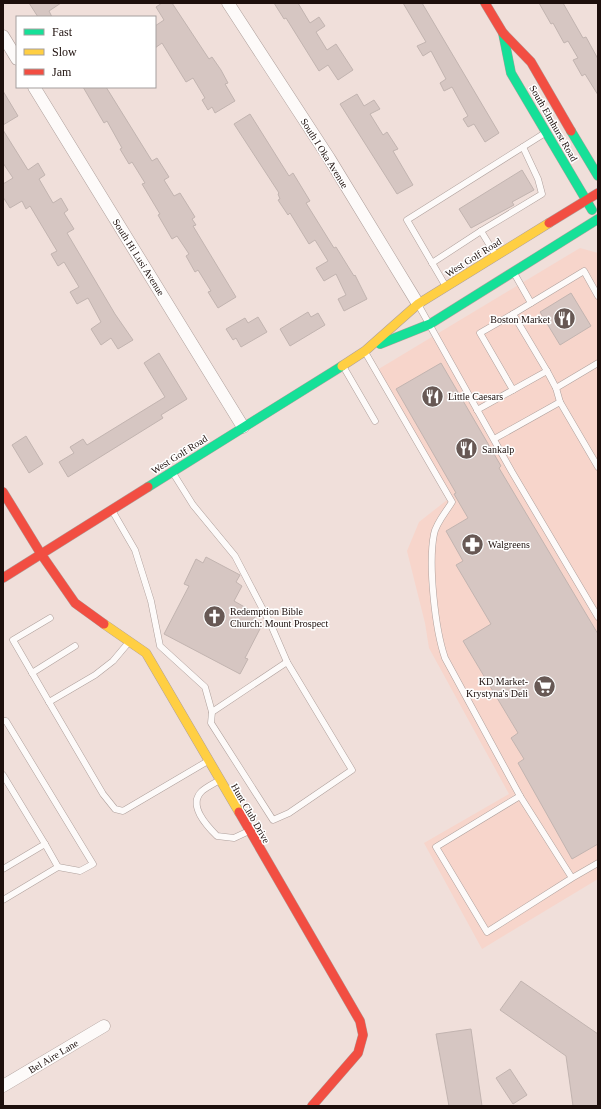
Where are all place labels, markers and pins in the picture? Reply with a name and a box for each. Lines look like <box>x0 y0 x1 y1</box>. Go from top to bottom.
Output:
restaurant icon: Boston Market <box>552 306 578 332</box>
place label: Boston Market <box>490 314 550 325</box>
restaurant icon: Little Caesars <box>419 383 445 409</box>
place label: Little Caesars <box>448 391 503 402</box>
restaurant icon: Sankalp <box>453 436 479 462</box>
place label: Sankalp <box>482 444 514 455</box>
pharmacy icon: Walgreens <box>459 531 485 557</box>
place label: Walgreens <box>488 539 530 550</box>
church icon: Redemption Bible Church: Mount Prospect <box>201 604 227 630</box>
place label: Redemption Bible Church: Mount Prospect <box>230 606 329 629</box>
supermarket icon: KD Market- Krystyna's Deli <box>531 674 557 700</box>
place label: KD Market- Krystyna's Deli <box>466 676 528 699</box>

